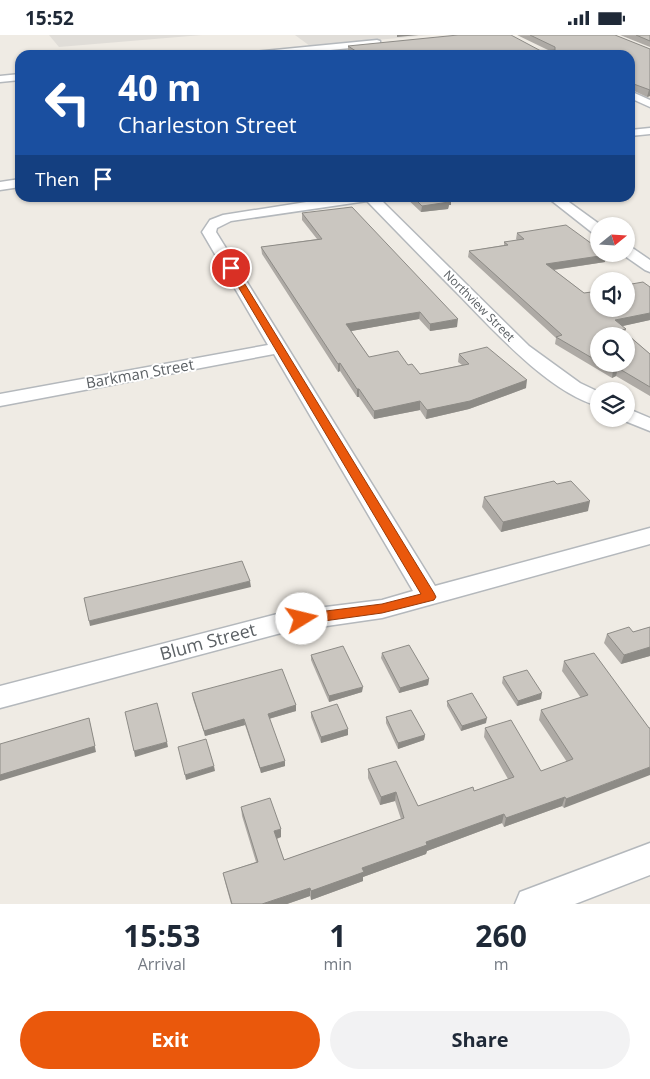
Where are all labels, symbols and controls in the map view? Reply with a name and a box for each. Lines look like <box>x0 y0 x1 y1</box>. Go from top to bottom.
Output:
text: 15:52 <box>25 5 74 31</box>
text: 40 m <box>118 64 201 111</box>
icon: left <box>35 70 100 135</box>
text: Charleston Street <box>118 109 297 139</box>
icon: arrive <box>89 165 117 193</box>
text: Then <box>35 166 79 192</box>
north arrow <box>590 217 635 263</box>
map controls <box>590 217 635 427</box>
pin <box>210 247 252 289</box>
icon: arrive <box>217 254 245 282</box>
street label: Northview Street <box>440 266 519 345</box>
button: sound <box>590 272 635 317</box>
button: search <box>590 327 635 372</box>
street label: Barkman Street <box>84 354 195 392</box>
button: layers <box>590 382 635 427</box>
position arrow <box>275 592 327 644</box>
street label: Blum Street <box>157 617 259 665</box>
text: 15:53 <box>123 915 200 956</box>
text: 1 <box>329 915 346 956</box>
text: 260 <box>475 915 527 956</box>
text: Arrival <box>138 953 186 975</box>
text: min <box>324 953 352 975</box>
text: m <box>494 953 509 975</box>
button: Exit <box>20 1011 320 1069</box>
button: Share <box>330 1011 630 1069</box>

